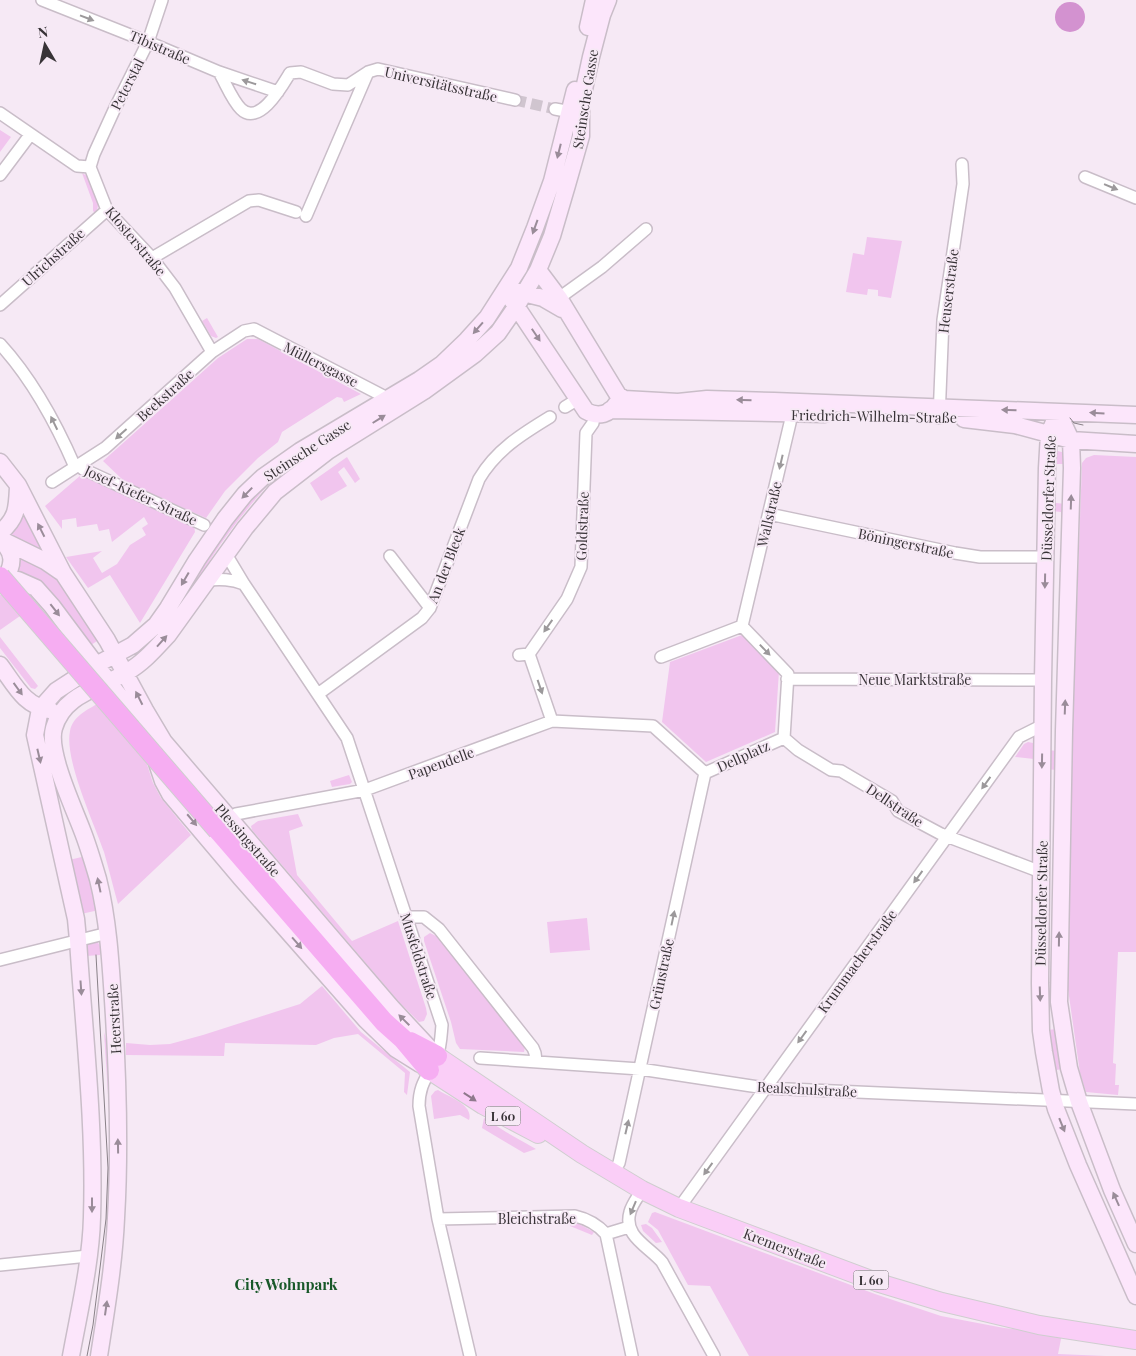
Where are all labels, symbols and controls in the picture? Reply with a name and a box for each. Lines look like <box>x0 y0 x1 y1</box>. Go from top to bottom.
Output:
one-way arrow <box>80 15 95 22</box>
north arrow <box>20 20 70 70</box>
text: N <box>36 21 49 42</box>
street label: Tibistraße <box>127 26 193 68</box>
street label: Steinsche Gasse <box>568 48 602 150</box>
street label: Peterstal <box>106 55 148 113</box>
street label: Universitätsstraße <box>383 62 499 106</box>
one-way arrow <box>241 78 256 86</box>
one-way arrow <box>555 143 563 158</box>
one-way arrow <box>1104 184 1118 192</box>
street label: Klosterstraße <box>101 202 171 280</box>
one-way arrow <box>531 219 538 234</box>
street label: Ulrichstraße <box>18 224 88 290</box>
street label: Heuserstraße <box>933 248 963 334</box>
one-way arrow <box>472 322 484 334</box>
one-way arrow <box>531 328 541 342</box>
street label: Müllersgasse <box>280 337 362 391</box>
street label: Beekstraße <box>133 364 197 426</box>
one-way arrow <box>735 396 751 404</box>
street label: Friedrich-Wilhelm-Straße <box>791 405 957 427</box>
one-way arrow <box>1001 405 1017 413</box>
one-way arrow <box>1089 409 1105 417</box>
one-way arrow <box>373 414 386 423</box>
street label: Steinsche Gasse <box>260 415 354 485</box>
one-way arrow <box>50 416 58 430</box>
one-way arrow <box>115 428 127 440</box>
street label: Düsseldorfer Straße <box>1036 435 1060 561</box>
one-way arrow <box>777 455 785 470</box>
street label: Josef-Kiefer-Straße <box>81 460 200 529</box>
street label: Wallstraße <box>752 479 786 550</box>
one-way arrow <box>241 486 253 498</box>
street label: Goldstraße <box>571 491 593 561</box>
one-way arrow <box>1067 493 1075 509</box>
one-way arrow <box>37 522 45 537</box>
street label: An der Bleek <box>423 524 469 607</box>
street label: Böningerstraße <box>856 524 956 562</box>
one-way arrow <box>181 573 190 586</box>
one-way arrow <box>1041 573 1049 589</box>
one-way arrow <box>50 603 60 617</box>
one-way arrow <box>543 619 553 633</box>
one-way arrow <box>157 635 168 648</box>
one-way arrow <box>759 644 771 656</box>
street label: Neue Marktstraße <box>859 670 971 689</box>
one-way arrow <box>537 680 545 695</box>
one-way arrow <box>12 682 23 695</box>
one-way arrow <box>135 691 143 705</box>
one-way arrow <box>1061 698 1069 714</box>
street label: Dellplatz <box>714 736 773 776</box>
street label: Papendelle <box>405 742 477 784</box>
one-way arrow <box>35 749 43 764</box>
one-way arrow <box>1038 753 1046 769</box>
one-way arrow <box>981 776 991 790</box>
street label: Dellstraße <box>863 779 927 831</box>
street label: Plessingstraße <box>211 799 285 881</box>
one-way arrow <box>186 813 198 825</box>
street label: Düsseldorfer Straße <box>1030 840 1052 966</box>
one-way arrow <box>913 870 923 884</box>
one-way arrow <box>95 878 103 893</box>
street label: Krummacherstraße <box>813 905 901 1017</box>
street label: Musfeldstraße <box>396 910 442 1002</box>
one-way arrow <box>669 911 677 926</box>
one-way arrow <box>1056 931 1064 947</box>
one-way arrow <box>292 937 303 950</box>
street label: Grünstraße <box>644 937 678 1011</box>
one-way arrow <box>78 981 86 997</box>
street label: Heerstraße <box>103 983 125 1055</box>
one-way arrow <box>1036 986 1044 1002</box>
one-way arrow <box>398 1014 410 1026</box>
one-way arrow <box>797 1030 808 1043</box>
street label: Realschulstraße <box>756 1077 858 1101</box>
one-way arrow <box>464 1092 477 1101</box>
road number: L 60 <box>486 1106 520 1126</box>
one-way arrow <box>1059 1118 1067 1132</box>
one-way arrow <box>623 1119 631 1134</box>
one-way arrow <box>114 1138 122 1154</box>
one-way arrow <box>702 1162 713 1175</box>
one-way arrow <box>1112 1192 1120 1206</box>
one-way arrow <box>88 1197 96 1213</box>
one-way arrow <box>629 1201 637 1215</box>
street label: Bleichstraße <box>498 1209 576 1228</box>
street label: Kremerstraße <box>741 1223 829 1273</box>
road number: L 60 <box>854 1270 888 1290</box>
district label: City Wohnpark <box>234 1274 338 1294</box>
one-way arrow <box>102 1299 110 1315</box>

